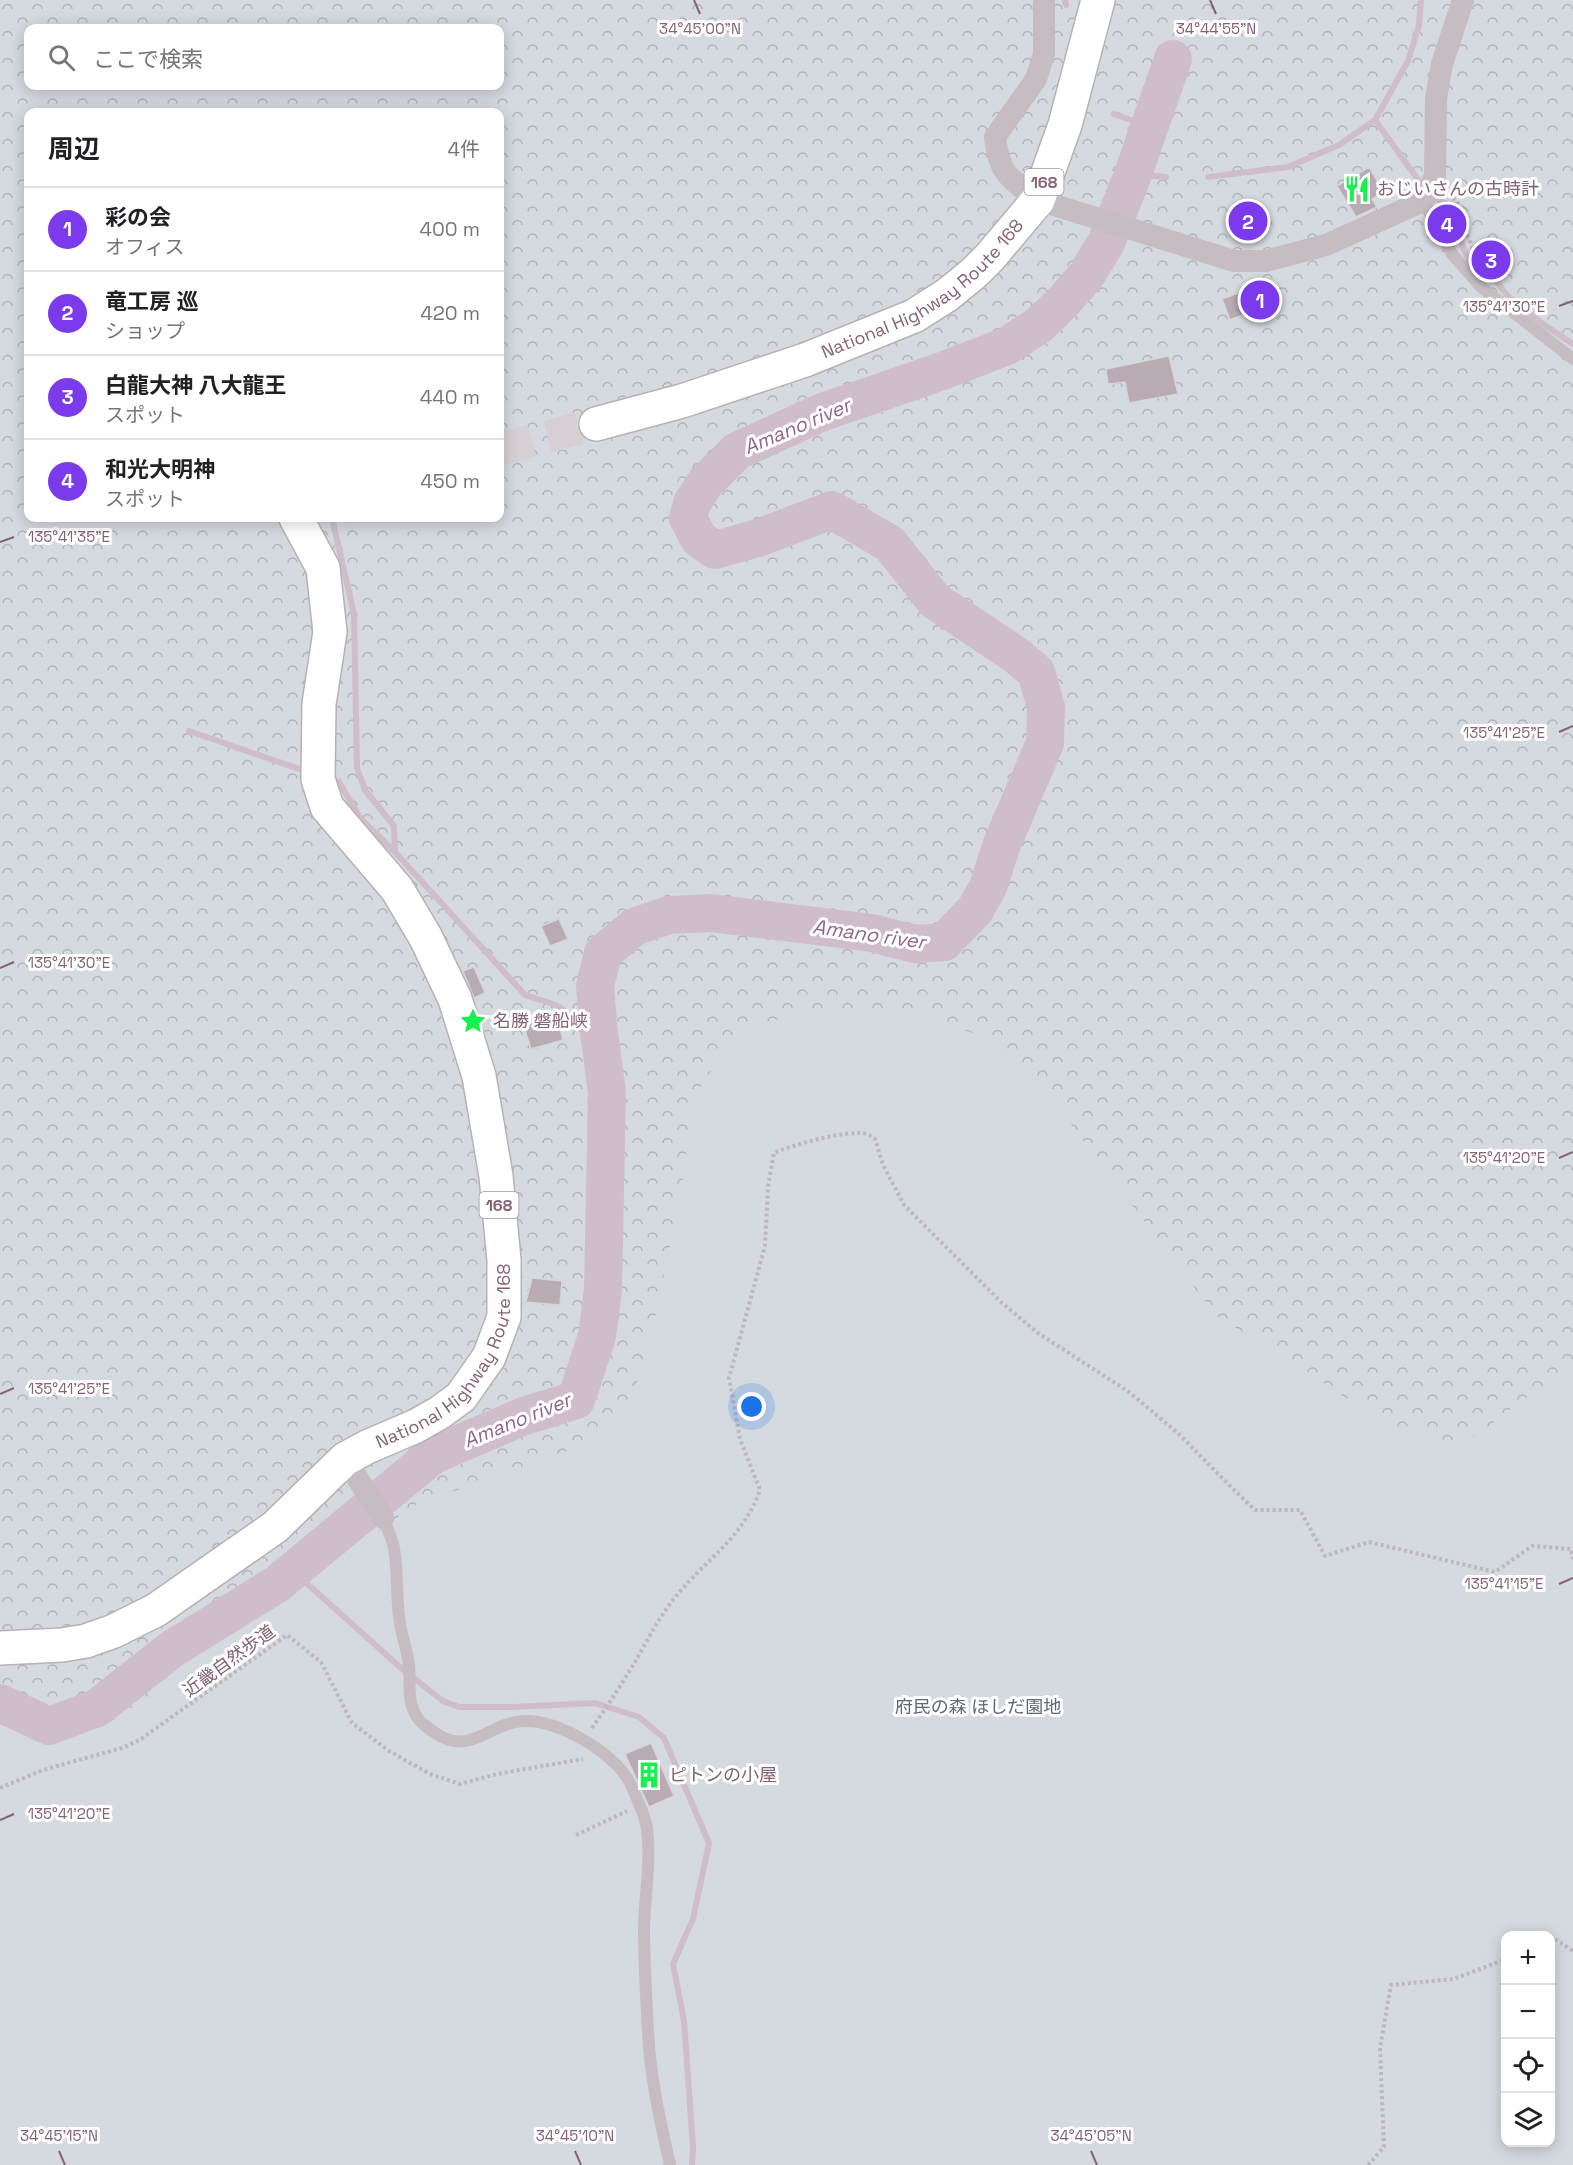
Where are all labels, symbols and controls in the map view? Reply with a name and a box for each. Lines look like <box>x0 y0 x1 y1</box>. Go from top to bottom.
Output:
text: 34°45'00"N <box>659 19 741 38</box>
text: 34°44'55"N <box>1176 19 1256 38</box>
search box <box>24 24 504 90</box>
icon: search <box>45 41 78 74</box>
text: ここで検索 <box>93 45 203 73</box>
text: 周辺 <box>48 132 100 166</box>
text: 4件 <box>448 136 480 162</box>
road number: 168 <box>1024 169 1064 195</box>
restaurant icon: おじいさんの古時計 <box>1342 174 1372 204</box>
place label: おじいさんの古時計 <box>1377 177 1539 200</box>
pin: 2 <box>1228 198 1268 244</box>
pin: 4 <box>1428 202 1466 246</box>
text: 彩の会 <box>105 203 171 231</box>
street label: National Highway Route 168 <box>818 214 1028 363</box>
text: 1 <box>63 216 72 242</box>
text: 400 m <box>420 216 480 242</box>
text: オフィス <box>105 234 185 260</box>
pin: 3 <box>1472 238 1510 282</box>
pin: 1 <box>1240 278 1280 322</box>
text: 竜工房 巡 <box>105 287 199 315</box>
text: 135°41'30"E <box>1463 297 1545 316</box>
text: 2 <box>62 300 73 326</box>
text: 420 m <box>420 300 480 326</box>
text: ショップ <box>105 318 185 344</box>
text: 白龍大神 八大龍王 <box>105 371 287 399</box>
text: 3 <box>61 384 74 410</box>
text: 440 m <box>420 384 480 410</box>
water label: Amano river <box>740 391 856 460</box>
text: スポット <box>105 402 185 428</box>
text: 和光大明神 <box>105 455 215 483</box>
text: 4 <box>61 468 74 494</box>
text: 450 m <box>420 468 480 494</box>
text: スポット <box>105 486 185 512</box>
text: 135°41'35"E <box>28 527 110 546</box>
text: 135°41'25"E <box>1463 723 1545 742</box>
water label: Amano river <box>811 913 929 955</box>
text: 135°41'30"E <box>28 953 110 972</box>
place icon: 名勝 磐船峡 <box>458 1006 488 1036</box>
place label: 名勝 磐船峡 <box>493 1009 588 1032</box>
text: 135°41'20"E <box>1463 1148 1545 1167</box>
road number: 168 <box>480 1192 518 1218</box>
street label: National Highway Route 168 <box>372 1264 515 1453</box>
text: 135°41'25"E <box>28 1379 110 1398</box>
water label: Amano river <box>460 1386 577 1453</box>
your location <box>737 1392 766 1421</box>
text: 135°41'15"E <box>1464 1574 1544 1593</box>
street label: 近畿自然歩道 <box>178 1620 279 1702</box>
park label: 府民の森 ほしだ園地 <box>895 1695 1061 1718</box>
building icon: ピトンの小屋 <box>634 1760 664 1790</box>
place label: ピトンの小屋 <box>669 1763 777 1786</box>
text: 135°41'20"E <box>28 1804 110 1823</box>
map controls <box>1501 1931 1555 2147</box>
button: + <box>1501 1931 1555 1985</box>
button: − <box>1501 1985 1555 2039</box>
button: locate <box>1501 2039 1555 2093</box>
button: layers <box>1501 2093 1555 2147</box>
text: 34°45'15"N <box>20 2126 98 2145</box>
text: 34°45'10"N <box>536 2126 614 2145</box>
text: 34°45'05"N <box>1050 2126 1132 2145</box>

